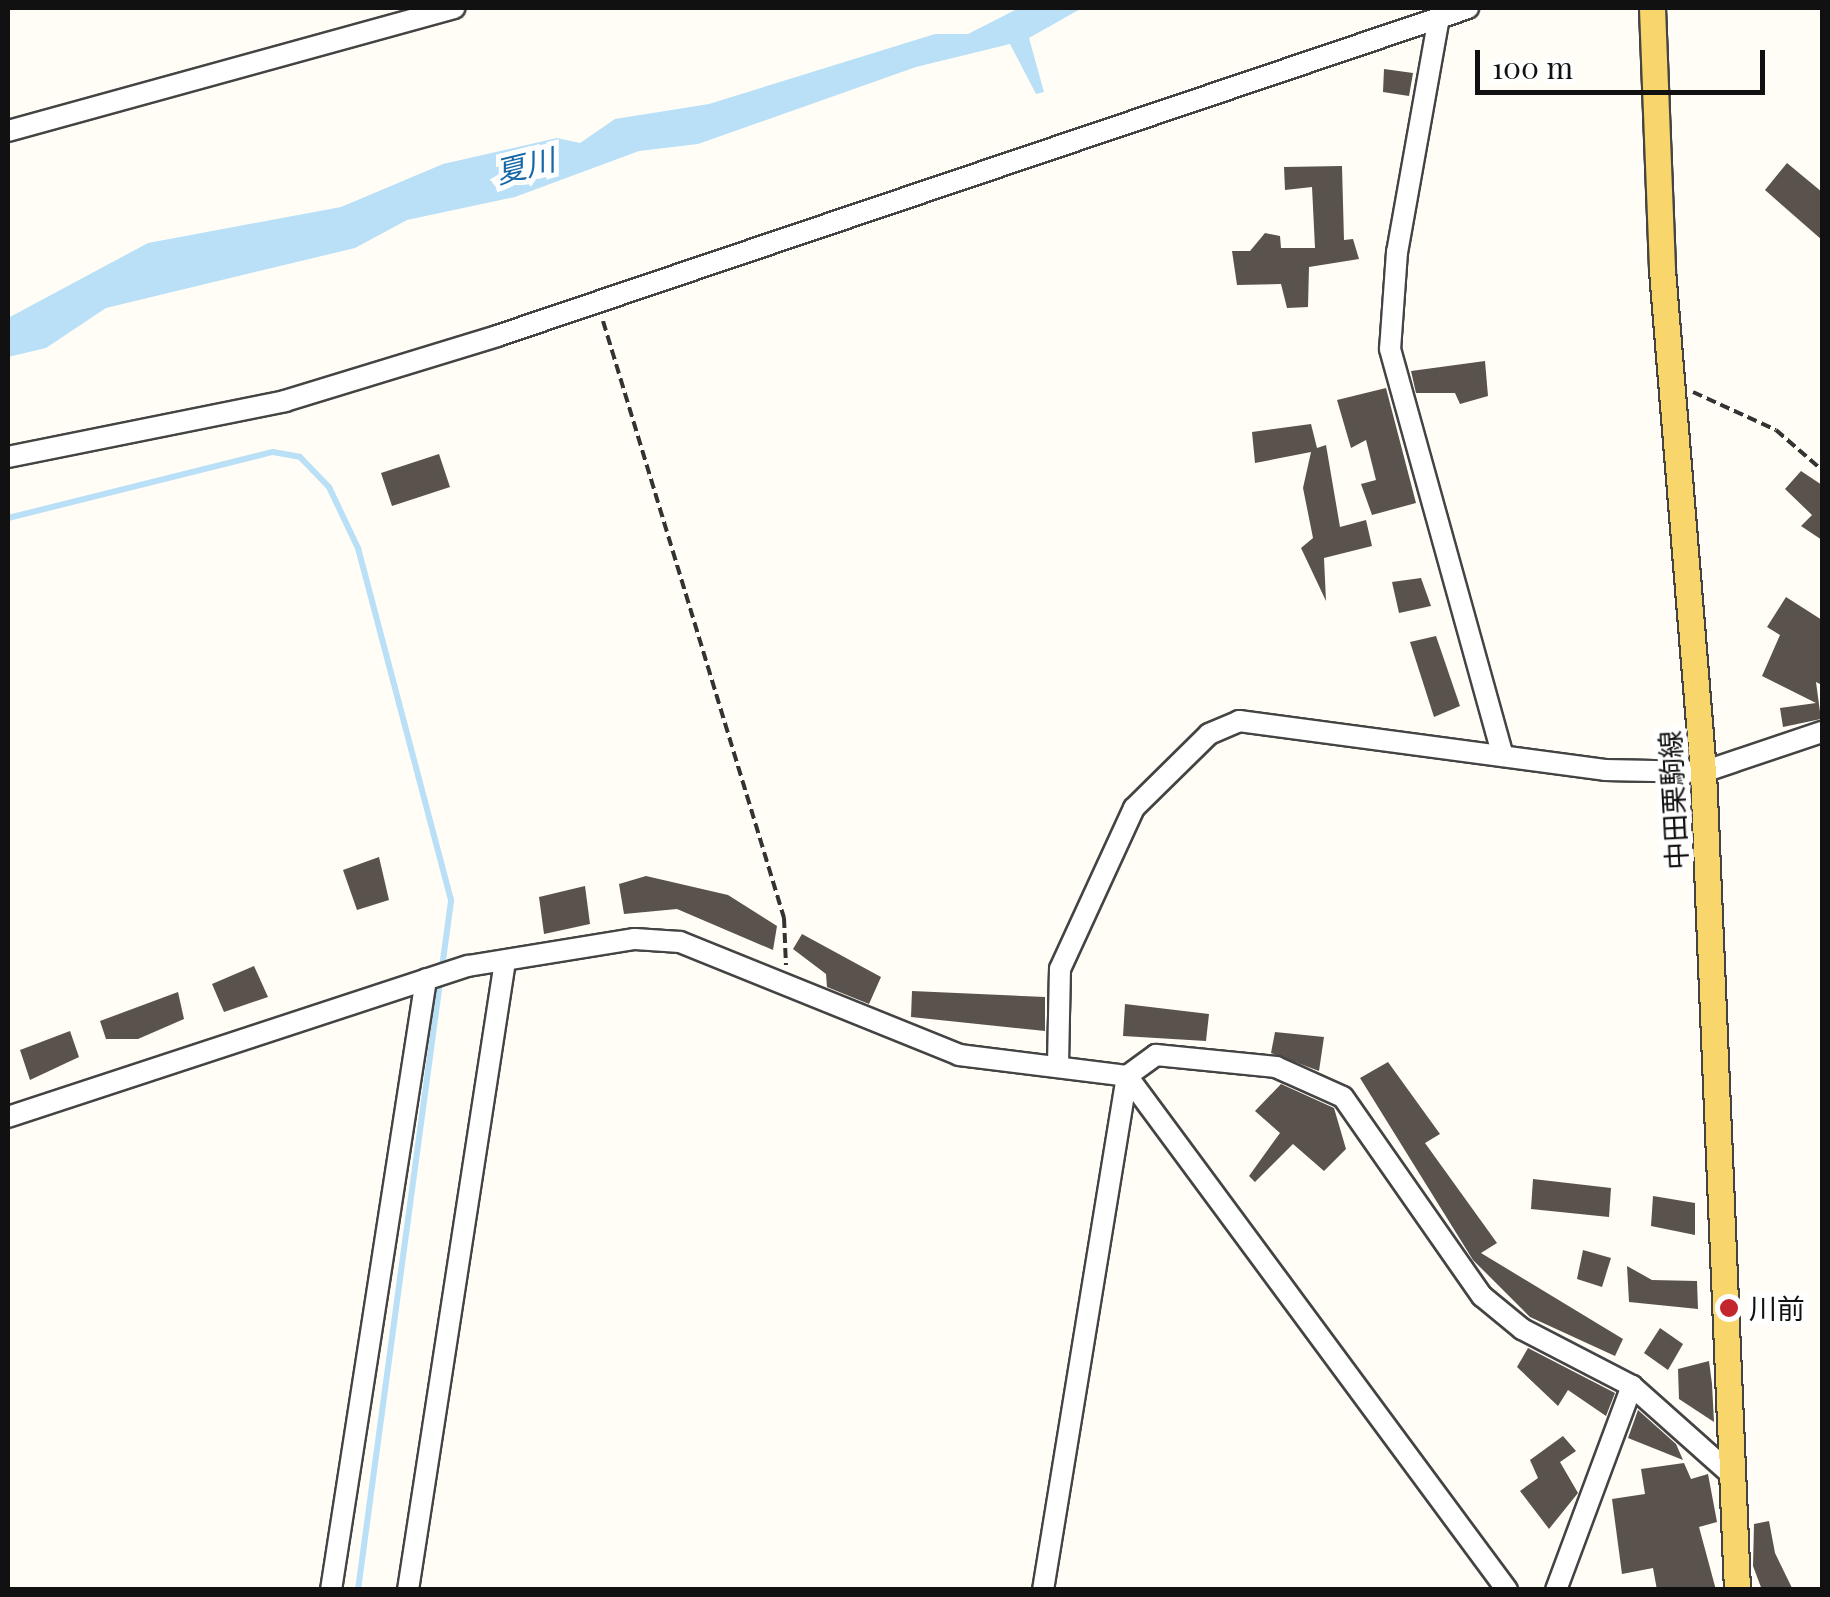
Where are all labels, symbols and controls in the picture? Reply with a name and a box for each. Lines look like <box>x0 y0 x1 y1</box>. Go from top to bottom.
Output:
scale bar <box>1480 30 1770 92</box>
text: 100 m <box>1492 47 1573 87</box>
water label: 夏川 <box>492 140 558 190</box>
street label: 中田栗駒線 <box>1653 729 1693 871</box>
place label: 川前 <box>1749 1291 1805 1325</box>
marker: 川前 <box>1718 1297 1740 1319</box>

